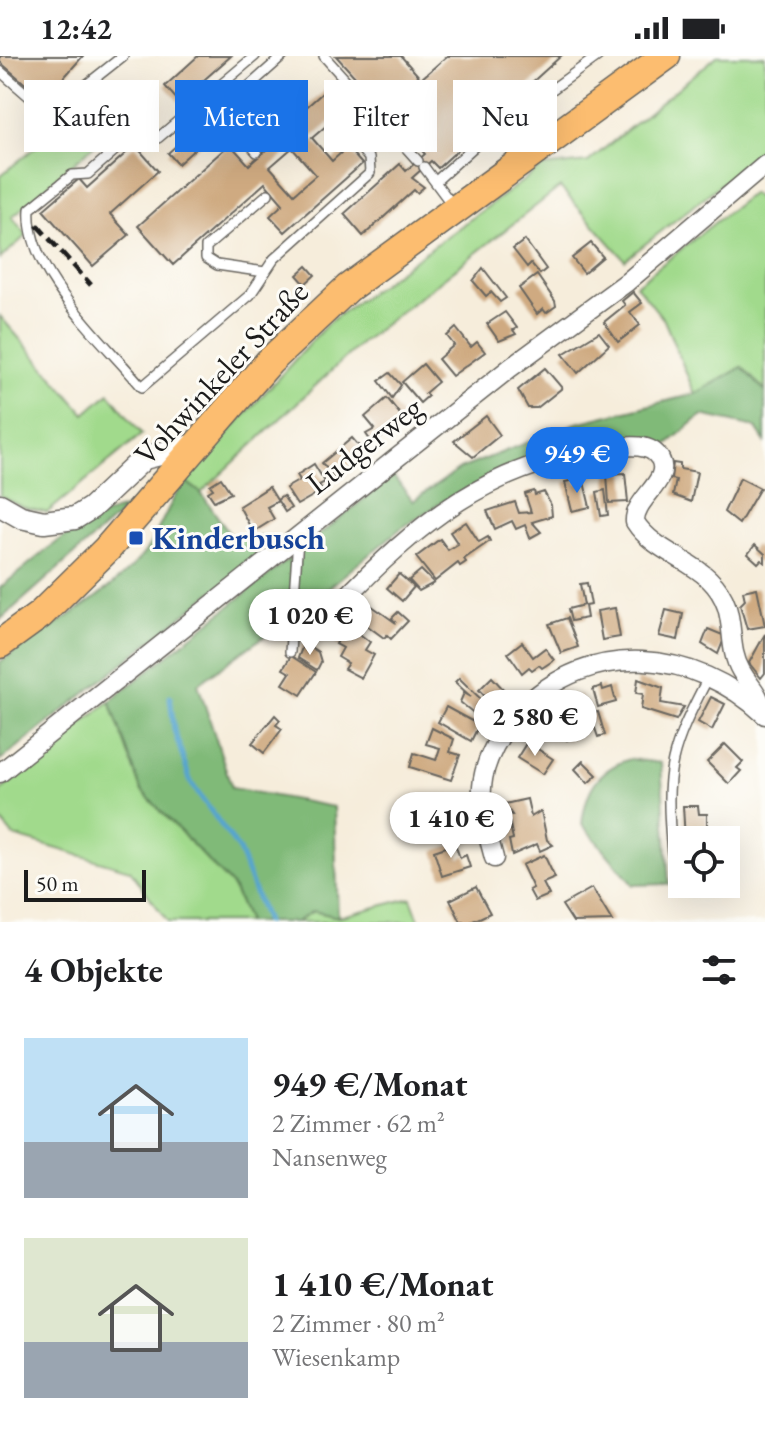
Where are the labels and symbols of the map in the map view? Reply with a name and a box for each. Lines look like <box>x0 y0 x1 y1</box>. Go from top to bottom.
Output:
street label: Vohwinkeler Straße <box>125 272 317 474</box>
street label: Ludgerweg <box>297 386 432 504</box>
pin: 949 € <box>521 427 633 495</box>
place label: Kinderbusch <box>152 517 325 559</box>
marker: Kinderbusch <box>127 529 145 547</box>
pin: 1 020 € <box>236 589 384 657</box>
pin: 2 580 € <box>461 690 609 758</box>
pin: 1 410 € <box>377 792 525 860</box>
scale bar <box>24 866 146 902</box>

